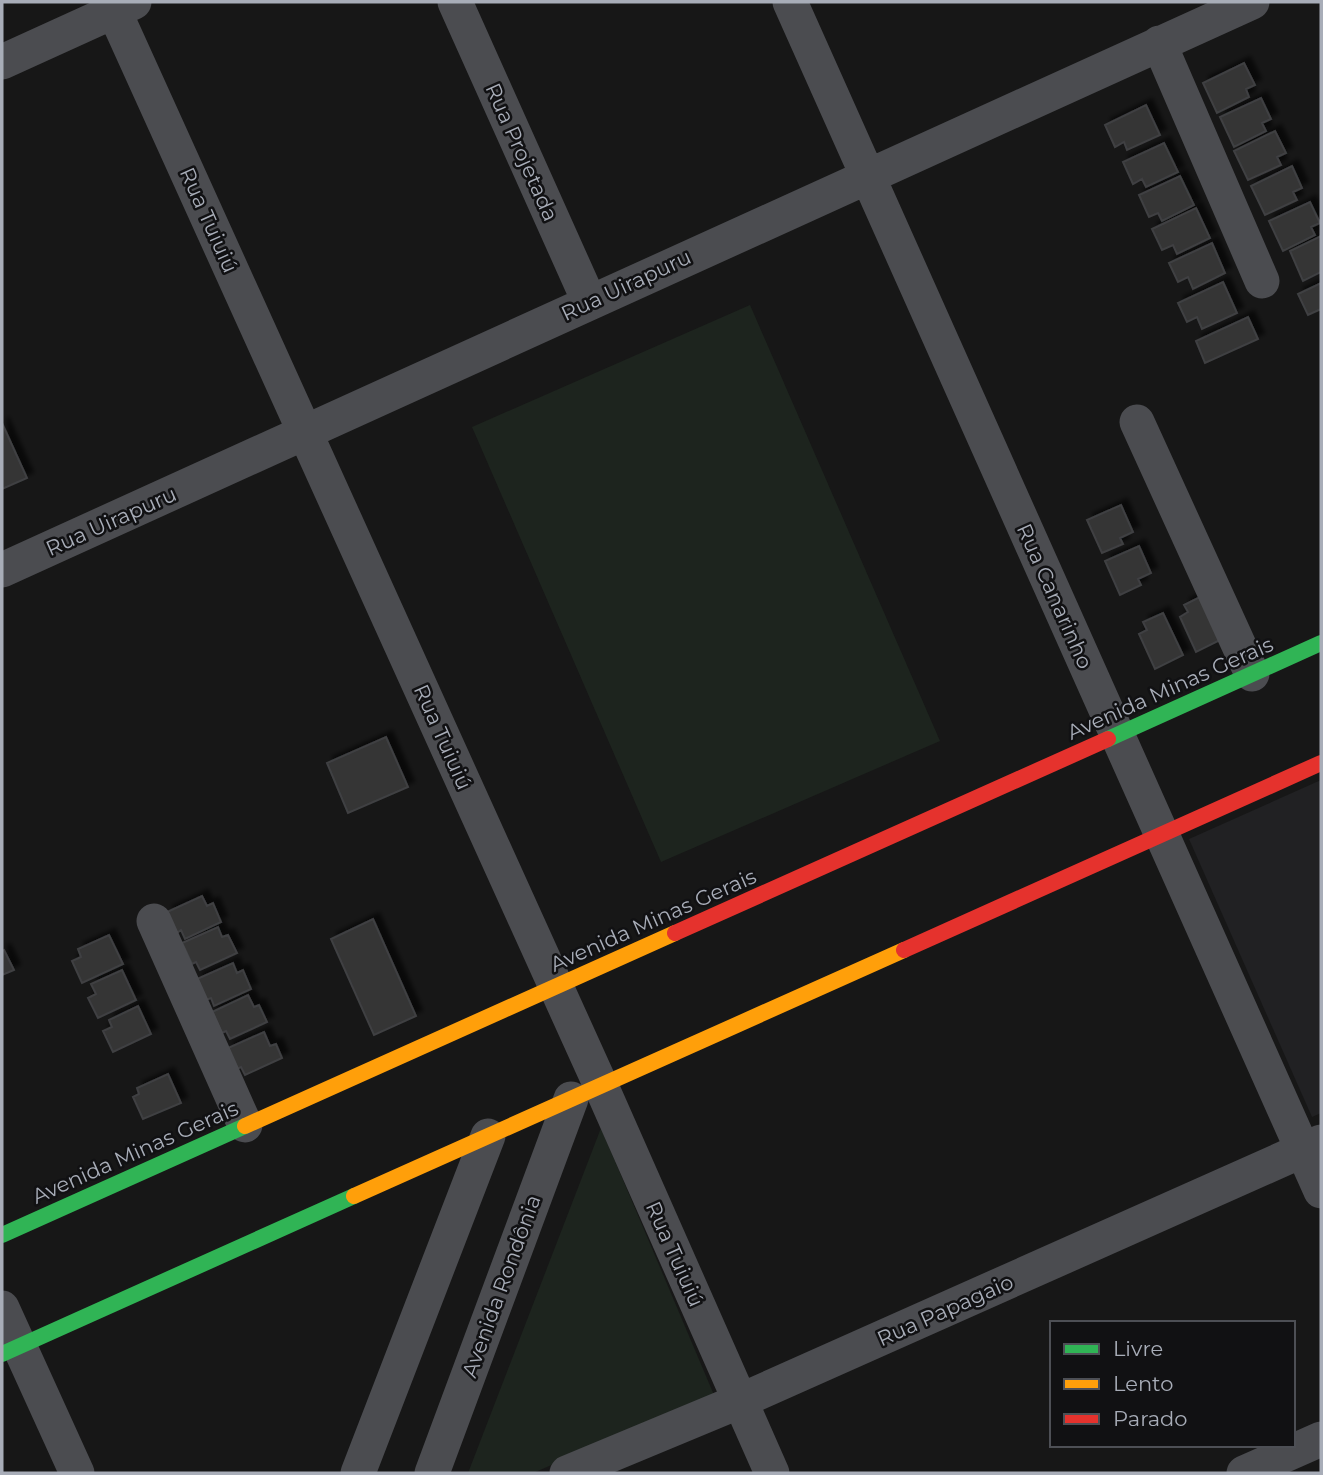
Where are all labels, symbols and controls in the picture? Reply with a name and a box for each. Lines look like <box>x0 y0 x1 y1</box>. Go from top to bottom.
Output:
street label: Rua Projetada <box>480 79 564 225</box>
street label: Rua Tuiuiú <box>175 163 243 277</box>
street label: Rua Uirapuru <box>557 244 695 326</box>
street label: Rua Uirapuru <box>42 481 180 561</box>
street label: Rua Canarinho <box>1012 519 1098 673</box>
street label: Avenida Minas Gerais <box>1063 631 1277 745</box>
street label: Rua Tuiuiú <box>409 680 477 794</box>
street label: Avenida Minas Gerais <box>546 863 760 977</box>
street label: Avenida Minas Gerais <box>28 1095 242 1209</box>
street label: Avenida Rondônia <box>456 1191 546 1381</box>
street label: Rua Tuiuiú <box>641 1197 709 1311</box>
street label: Rua Papagaio <box>873 1269 1017 1351</box>
legend <box>1050 1321 1295 1447</box>
text: Livre <box>1113 1336 1163 1361</box>
text: Lento <box>1113 1371 1173 1396</box>
text: Parado <box>1113 1406 1188 1431</box>

